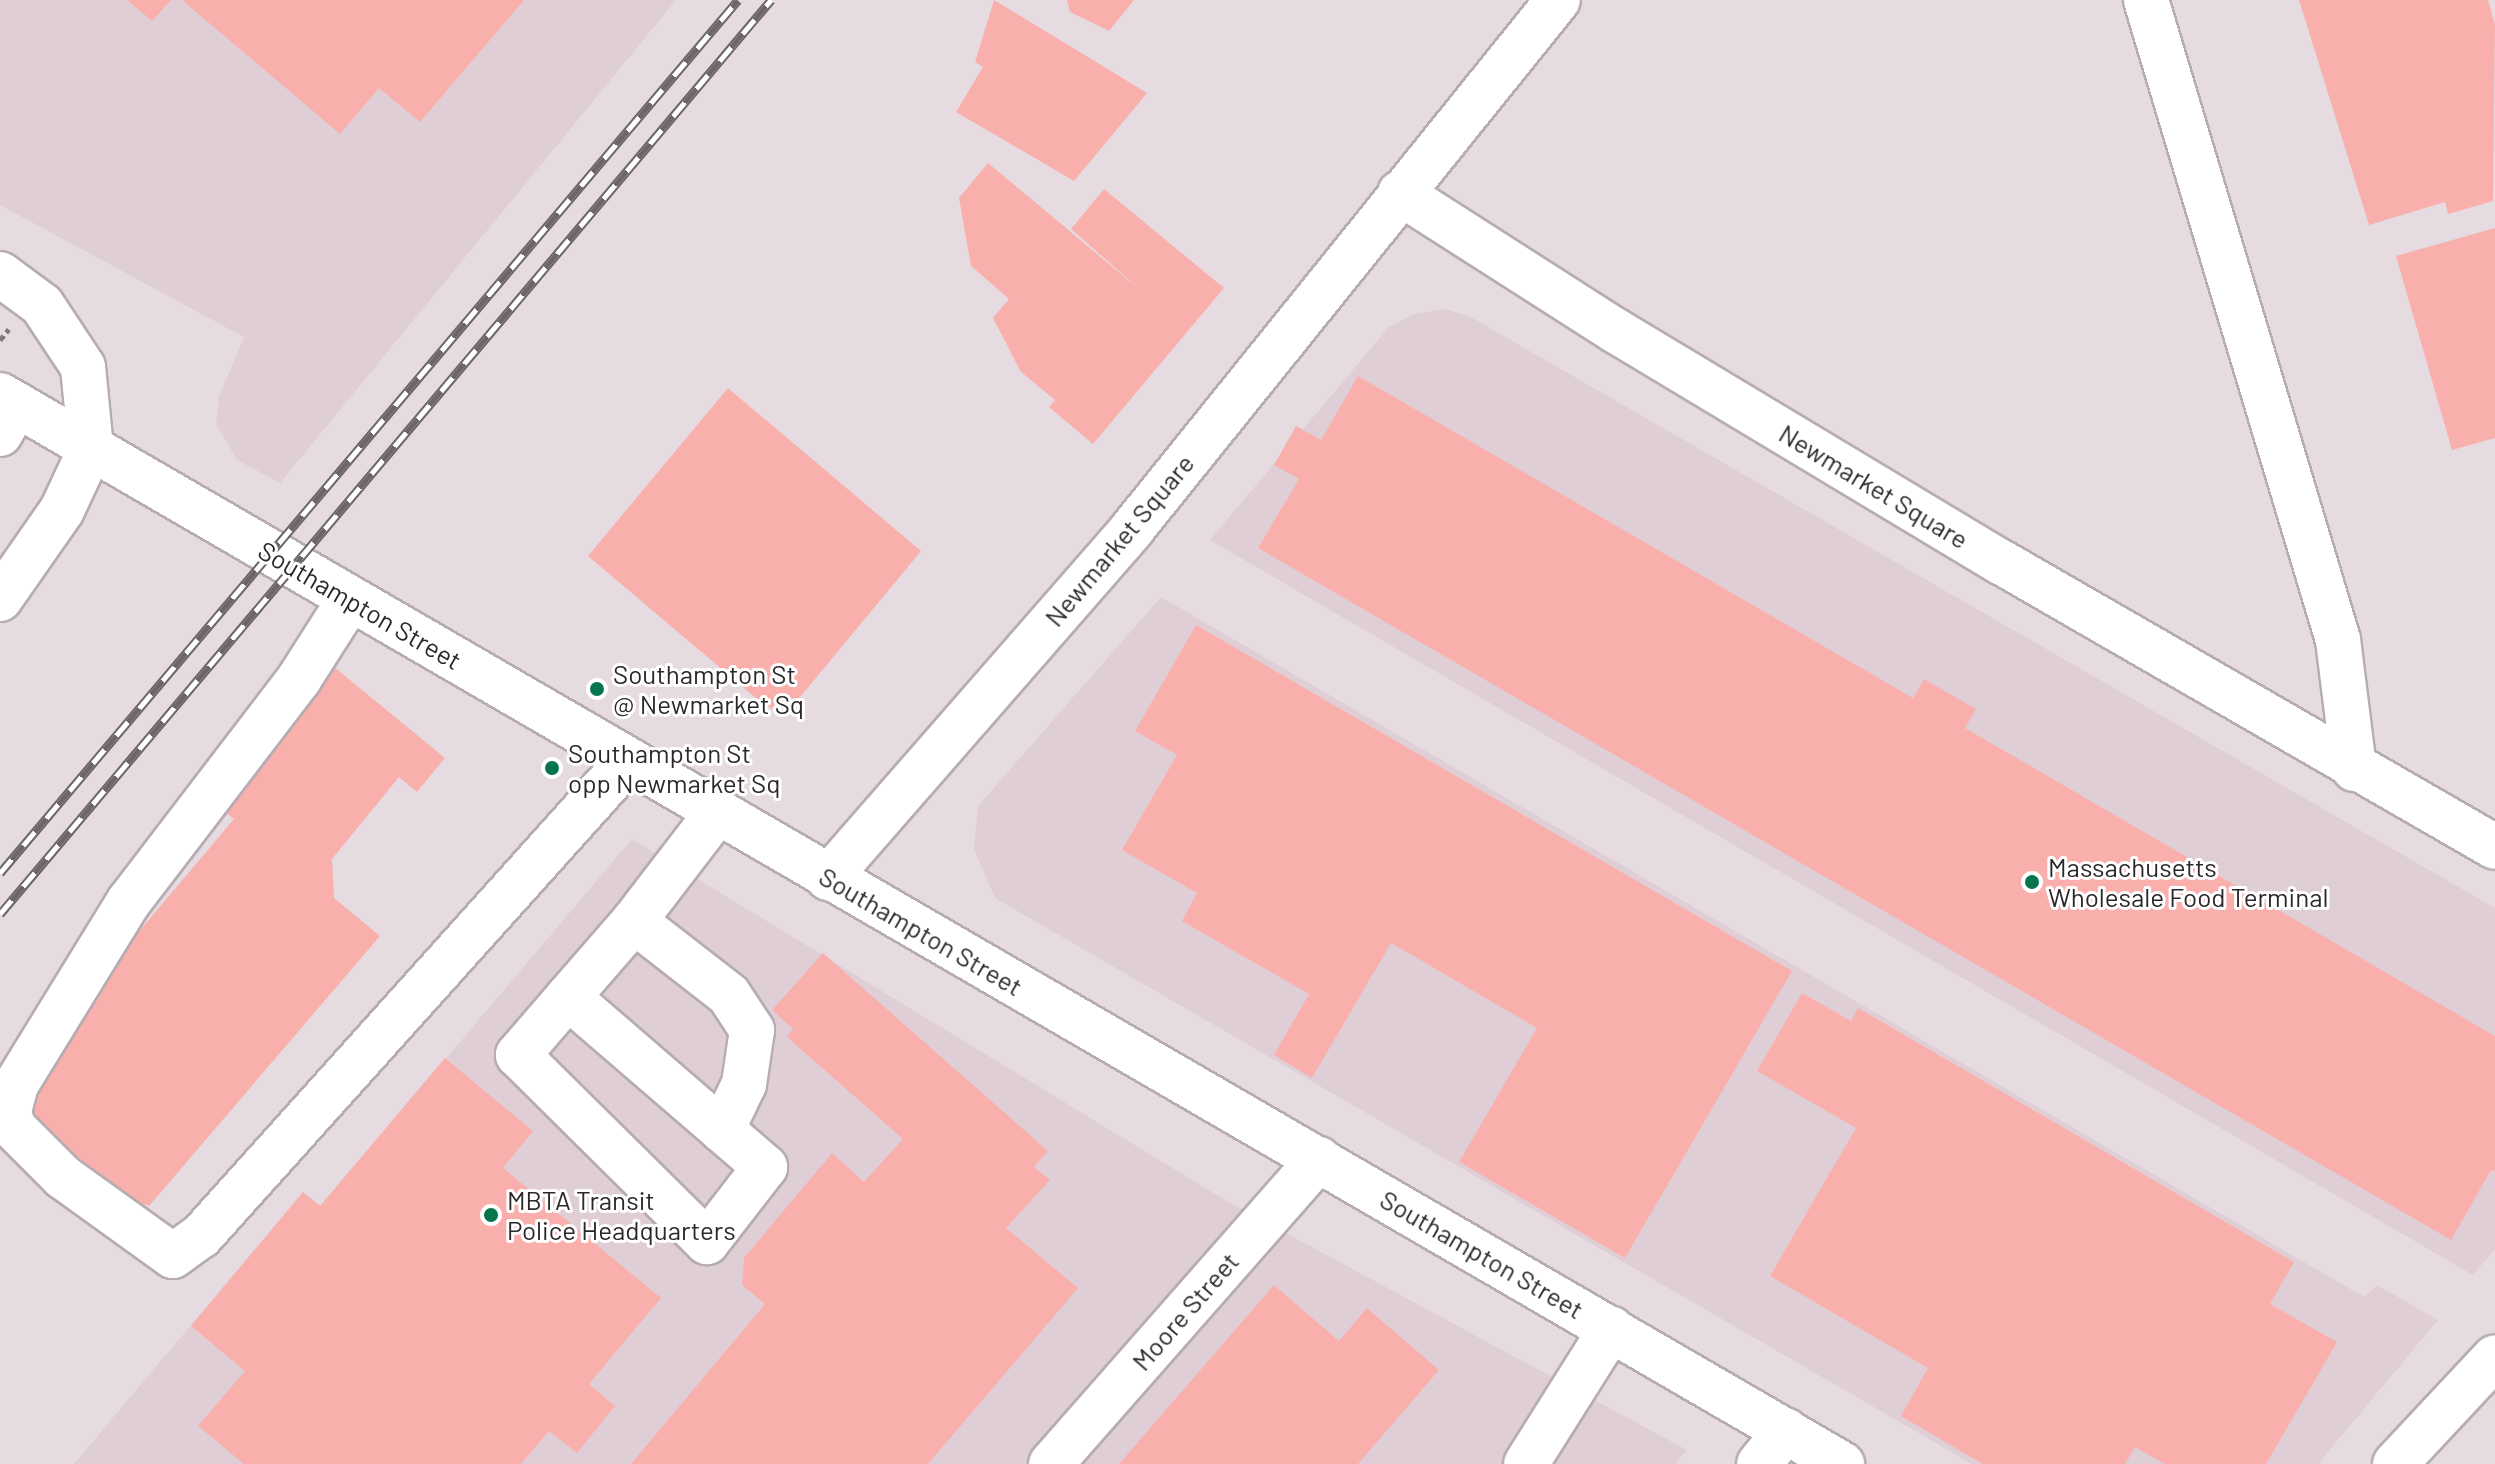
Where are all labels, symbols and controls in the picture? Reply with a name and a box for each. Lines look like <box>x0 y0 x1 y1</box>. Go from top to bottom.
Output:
street label: Newmarket Square <box>1774 417 1974 555</box>
street label: Newmarket Square <box>1038 448 1200 632</box>
street label: Southampton Street <box>253 534 467 676</box>
place label: Southampton St @ Newmarket Sq <box>613 658 804 720</box>
marker: Southampton St @ Newmarket Sq <box>588 680 606 698</box>
place label: Southampton St opp Newmarket Sq <box>568 737 781 798</box>
marker: Southampton St opp Newmarket Sq <box>543 759 561 777</box>
place label: Massachusetts Wholesale Food Terminal <box>2048 851 2328 912</box>
street label: Southampton Street <box>814 860 1028 1002</box>
marker: Massachusetts Wholesale Food Terminal <box>2023 873 2041 891</box>
street label: Southampton Street <box>1375 1183 1589 1325</box>
place label: MBTA Transit Police Headquarters <box>507 1184 736 1246</box>
marker: MBTA Transit Police Headquarters <box>482 1206 500 1224</box>
street label: Moore Street <box>1125 1246 1245 1376</box>

